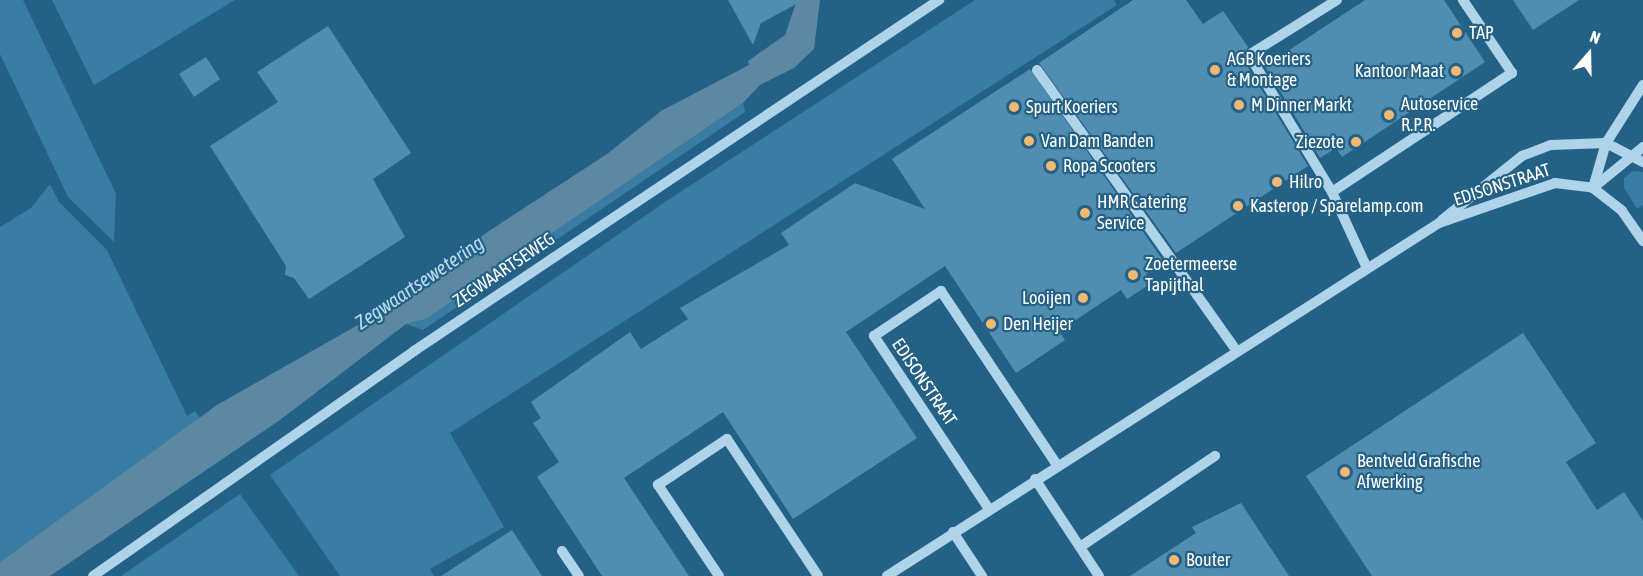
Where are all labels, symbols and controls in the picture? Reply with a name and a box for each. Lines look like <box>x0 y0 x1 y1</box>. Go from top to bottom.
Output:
place label: TAP <box>1469 22 1494 44</box>
north arrow <box>1559 24 1619 84</box>
marker: TAP <box>1450 26 1464 40</box>
text: N <box>1588 27 1603 47</box>
place label: AGB Koeriers & Montage <box>1227 49 1311 92</box>
place label: Kantoor Maat <box>1355 60 1444 82</box>
marker: AGB Koeriers & Montage <box>1208 63 1222 77</box>
marker: Kantoor Maat <box>1449 64 1463 78</box>
place label: M Dinner Markt <box>1251 94 1352 116</box>
place label: Autoservice R.P.R. <box>1401 94 1478 136</box>
place label: Spurt Koeriers <box>1026 96 1118 118</box>
marker: M Dinner Markt <box>1232 98 1246 112</box>
marker: Spurt Koeriers <box>1007 100 1021 114</box>
marker: Autoservice R.P.R. <box>1382 108 1396 122</box>
place label: Van Dam Banden <box>1041 130 1154 152</box>
place label: Ziezote <box>1296 131 1344 153</box>
marker: Van Dam Banden <box>1022 134 1036 148</box>
marker: Ziezote <box>1349 135 1363 149</box>
place label: Ropa Scooters <box>1063 155 1156 177</box>
marker: Ropa Scooters <box>1044 159 1058 173</box>
street label: EDISONSTRAAT <box>1451 159 1553 211</box>
place label: Hilro <box>1289 171 1322 193</box>
marker: Hilro <box>1270 175 1284 189</box>
place label: HMR Catering Service <box>1097 192 1187 234</box>
place label: Kasterop / Sparelamp.com <box>1250 195 1424 217</box>
marker: Kasterop / Sparelamp.com <box>1231 199 1245 213</box>
marker: HMR Catering Service <box>1078 206 1092 220</box>
street label: ZEGWAARTSEWEG <box>449 228 559 312</box>
water label: Zegwaartsewetering <box>350 230 488 334</box>
place label: Zoetermeerse Tapijthal <box>1145 254 1237 296</box>
marker: Zoetermeerse Tapijthal <box>1126 268 1140 282</box>
place label: Looijen <box>1022 287 1071 309</box>
marker: Looijen <box>1076 291 1090 305</box>
place label: Den Heijer <box>1003 313 1073 335</box>
marker: Den Heijer <box>984 317 998 331</box>
street label: EDISONSTRAAT <box>887 334 961 430</box>
place label: Bentveld Grafische Afwerking <box>1357 451 1480 494</box>
marker: Bentveld Grafische Afwerking <box>1338 465 1352 479</box>
place label: Bouter <box>1186 549 1230 571</box>
marker: Bouter <box>1167 553 1181 567</box>

